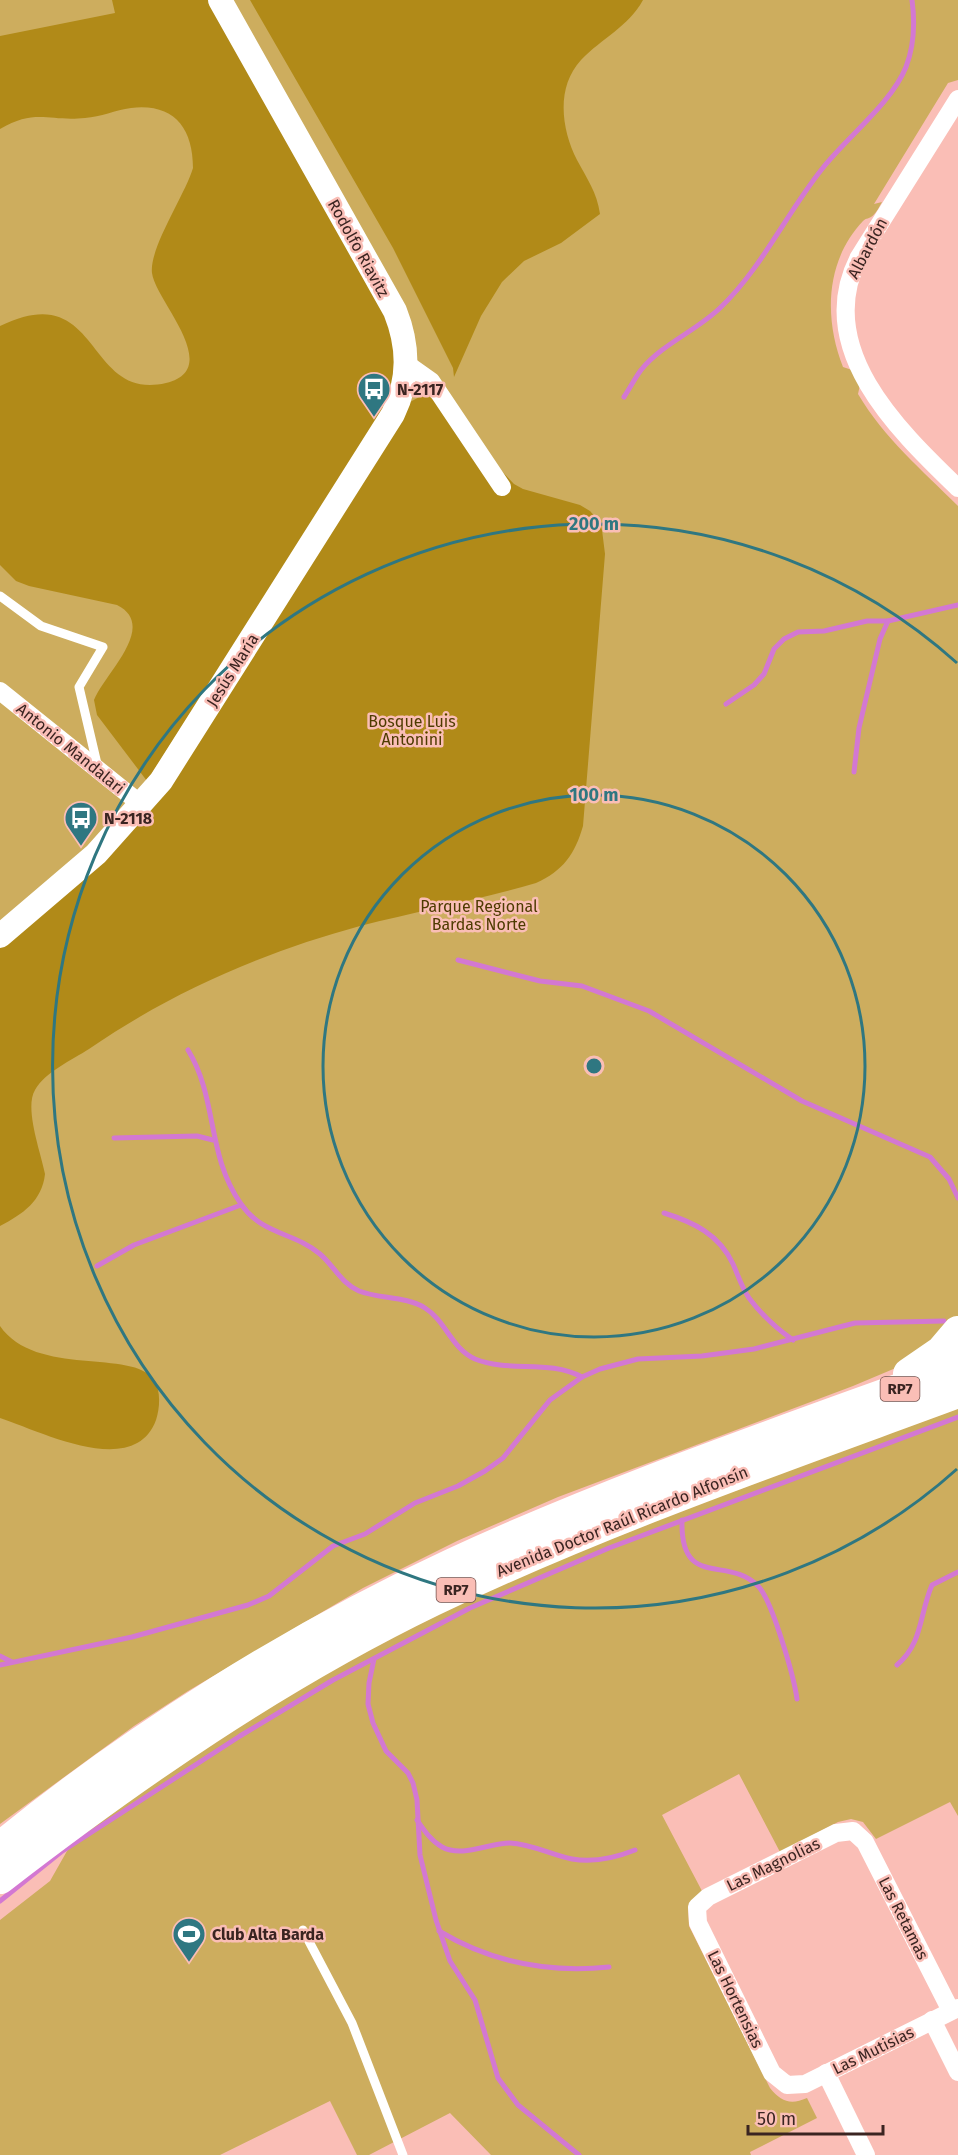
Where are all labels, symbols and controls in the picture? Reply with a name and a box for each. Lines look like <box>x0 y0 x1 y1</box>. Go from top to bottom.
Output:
street label: Rodolfo Riavitz <box>324 196 393 301</box>
street label: Albardón <box>844 215 891 282</box>
bus stop icon: N-2117 <box>356 371 392 418</box>
place label: N-2117 <box>397 380 444 399</box>
text: 200 m <box>569 513 619 535</box>
street label: Jesús María <box>202 630 262 710</box>
street label: Antonio Mandalari <box>13 699 129 798</box>
park label: Bosque Luis Antonini <box>368 712 456 749</box>
text: 100 m <box>570 784 618 806</box>
bus stop icon: N-2118 <box>63 800 99 847</box>
place label: N-2118 <box>104 809 152 828</box>
park label: Parque Regional Bardas Norte <box>420 897 538 934</box>
centre of rings <box>584 1056 604 1076</box>
road number: RP7 <box>880 1377 920 1401</box>
street label: Avenida Doctor Raúl Ricardo Alfonsín <box>494 1462 751 1581</box>
road number: RP7 <box>436 1578 476 1602</box>
street label: Las Magnolias <box>724 1834 823 1895</box>
street label: Las Retamas <box>875 1874 933 1963</box>
sports icon: Club Alta Barda <box>171 1916 207 1963</box>
place label: Club Alta Barda <box>212 1925 324 1944</box>
street label: Las Hortensias <box>704 1947 767 2051</box>
street label: Las Mutisias <box>829 2023 917 2078</box>
scale bar <box>748 2098 883 2136</box>
text: 50 m <box>757 2108 796 2130</box>

